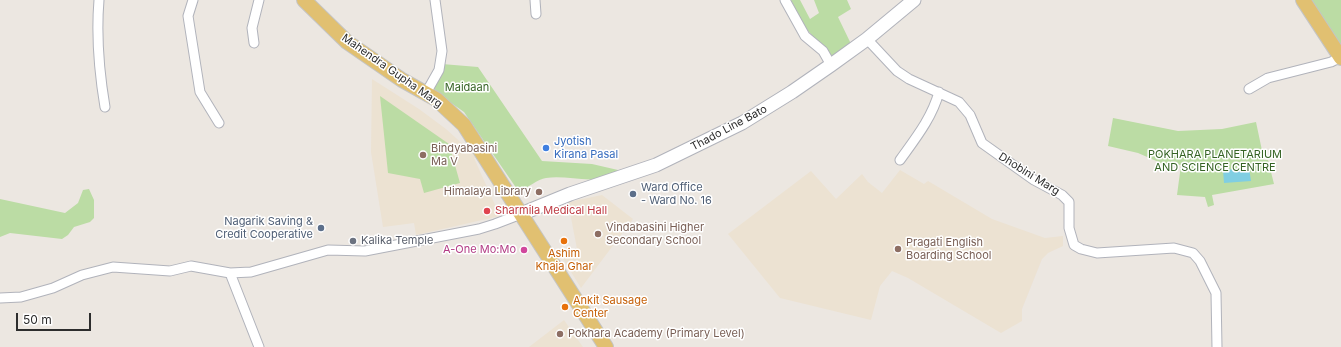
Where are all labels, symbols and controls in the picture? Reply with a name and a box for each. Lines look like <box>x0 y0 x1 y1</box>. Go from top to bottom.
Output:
street label: Mahendra Gupha Marg <box>339 31 445 111</box>
park label: Maidaan <box>445 81 489 95</box>
street label: Thado Line Bato <box>689 102 769 154</box>
place label: Jyotish Kirana Pasal <box>554 135 618 161</box>
place label: Bindyabasini Ma V <box>431 142 497 168</box>
marker: Jyotish Kirana Pasal <box>541 143 551 153</box>
park label: POKHARA PLANETARIUM AND SCIENCE CENTRE <box>1148 148 1282 174</box>
marker: Bindyabasini Ma V <box>418 150 428 160</box>
street label: Dhobini Marg <box>996 150 1062 198</box>
place label: Ward Office - Ward No. 16 <box>641 181 712 207</box>
place label: Himalaya Library <box>444 185 531 199</box>
marker: Himalaya Library <box>534 187 544 197</box>
marker: Ward Office - Ward No. 16 <box>628 189 638 199</box>
place label: Sharmila Medical Hall <box>495 204 607 218</box>
marker: Sharmila Medical Hall <box>482 206 492 216</box>
place label: Nagarik Saving & Credit Cooperative <box>215 215 313 241</box>
place label: Vindabasini Higher Secondary School <box>606 221 704 247</box>
marker: Nagarik Saving & Credit Cooperative <box>316 223 326 233</box>
marker: Vindabasini Higher Secondary School <box>593 229 603 239</box>
place label: Kalika Temple <box>361 234 433 248</box>
marker: Kalika Temple <box>348 236 358 246</box>
marker: Ashim Khaja Ghar <box>559 236 569 246</box>
place label: Pragati English Boarding School <box>906 236 991 262</box>
place label: A-One Mo:Mo <box>443 243 516 257</box>
marker: Pragati English Boarding School <box>893 244 903 254</box>
marker: A-One Mo:Mo <box>519 245 529 255</box>
place label: Ashim Khaja Ghar <box>535 247 593 273</box>
place label: Ankit Sausage Center <box>573 294 647 320</box>
marker: Ankit Sausage Center <box>560 302 570 312</box>
scale bar <box>18 305 93 331</box>
text: 50 m <box>23 312 52 327</box>
place label: Pokhara Academy (Primary Level) <box>568 327 745 341</box>
marker: Pokhara Academy (Primary Level) <box>555 329 565 339</box>

